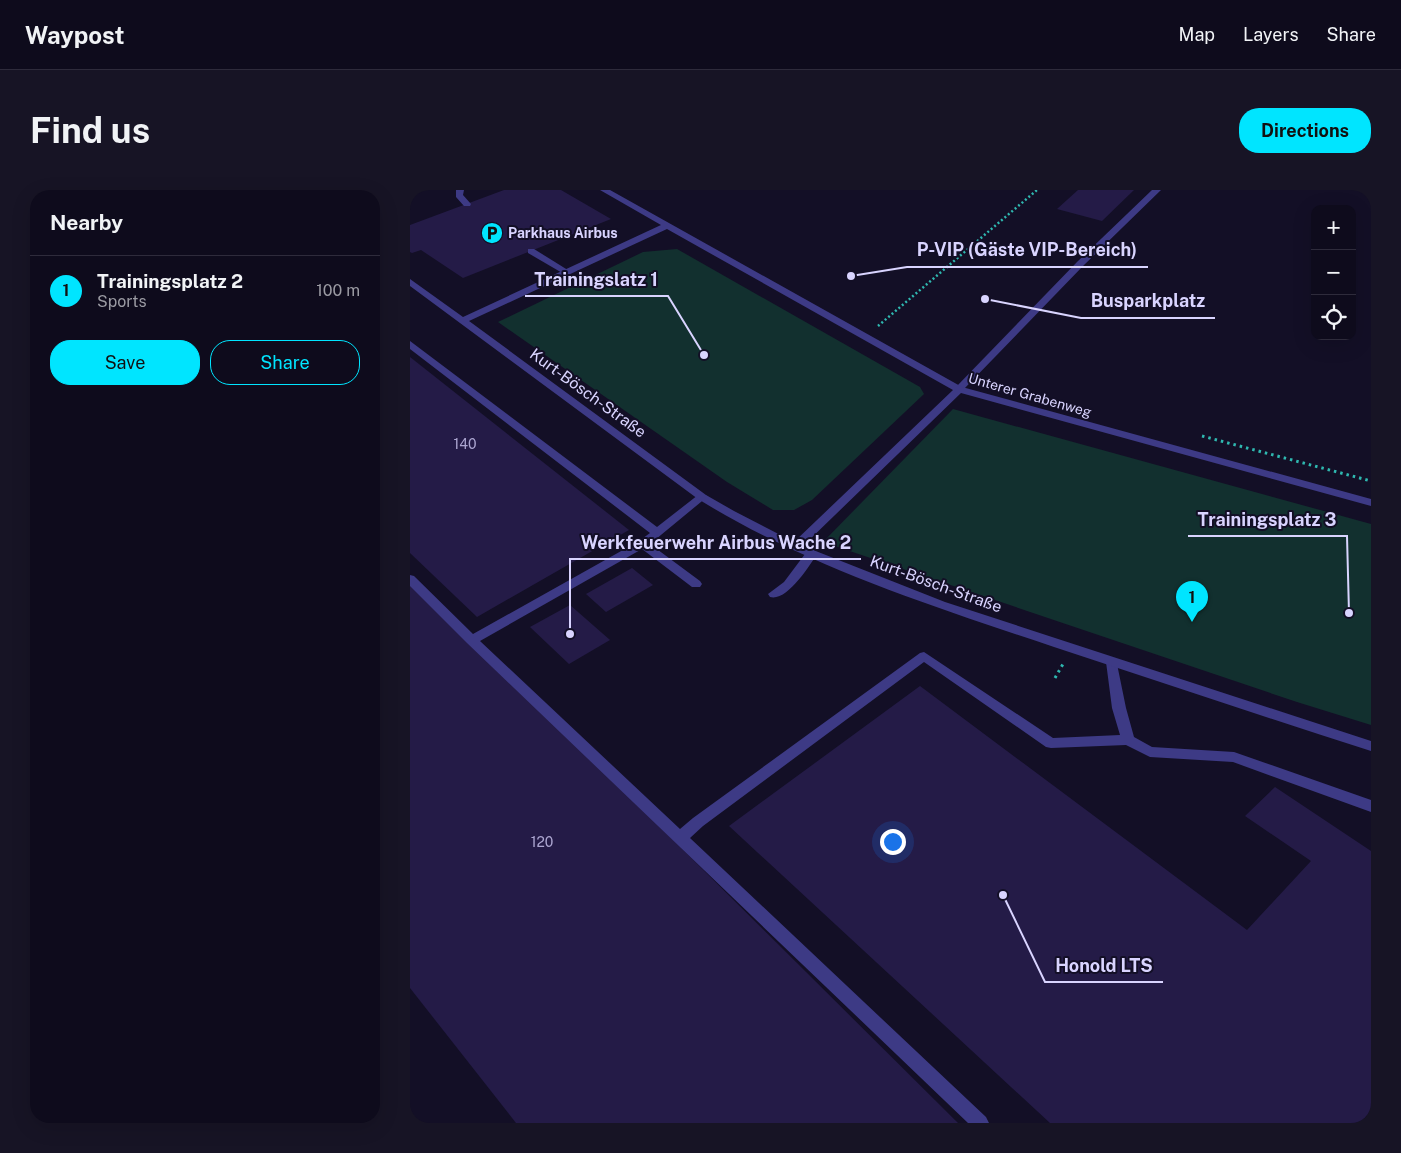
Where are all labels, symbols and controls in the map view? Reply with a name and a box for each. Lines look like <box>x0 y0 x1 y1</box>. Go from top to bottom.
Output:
text: Waypost <box>25 21 125 49</box>
text: Map <box>1179 24 1215 45</box>
text: Layers <box>1243 24 1299 45</box>
text: Share <box>1327 24 1376 45</box>
button: Directions <box>1239 108 1371 153</box>
text: Find us <box>30 110 150 151</box>
map controls <box>1311 205 1356 340</box>
button: + <box>1311 205 1356 250</box>
text: Nearby <box>50 210 123 235</box>
parking icon: Parkhaus Airbus <box>480 221 504 245</box>
place label: Parkhaus Airbus <box>508 225 618 241</box>
callout: P-VIP (Gäste VIP-Bereich) <box>907 234 1148 267</box>
text: P-VIP (Gäste VIP-Bereich) <box>917 239 1137 260</box>
button: − <box>1311 250 1356 295</box>
callout: Trainingslatz 1 <box>525 263 668 296</box>
text: Trainingslatz 1 <box>534 269 658 290</box>
text: Trainingsplatz 2 <box>97 270 243 292</box>
text: 1 <box>63 281 69 300</box>
text: 100 m <box>316 281 360 300</box>
callout: Busparkplatz <box>1081 285 1215 318</box>
text: Busparkplatz <box>1091 290 1205 311</box>
text: Sports <box>97 292 147 311</box>
button: locate <box>1311 295 1356 340</box>
button: Save <box>50 340 200 385</box>
button: Share <box>210 340 360 385</box>
street label: Kurt-Bösch-Straße <box>526 344 650 442</box>
street label: Unterer Grabenweg <box>966 370 1094 420</box>
house number: 140 <box>453 436 477 452</box>
callout: Trainingsplatz 3 <box>1188 503 1347 536</box>
text: Trainingsplatz 3 <box>1198 509 1336 530</box>
callout: Werkfeuerwehr Airbus Wache 2 <box>570 526 861 559</box>
text: Werkfeuerwehr Airbus Wache 2 <box>581 532 851 553</box>
street label: Kurt-Bösch-Straße <box>867 551 1005 617</box>
pin: 1 <box>1176 581 1208 622</box>
your location <box>880 829 906 855</box>
house number: 120 <box>531 834 553 850</box>
callout: Honold LTS <box>1045 949 1163 982</box>
text: Honold LTS <box>1055 955 1153 976</box>

